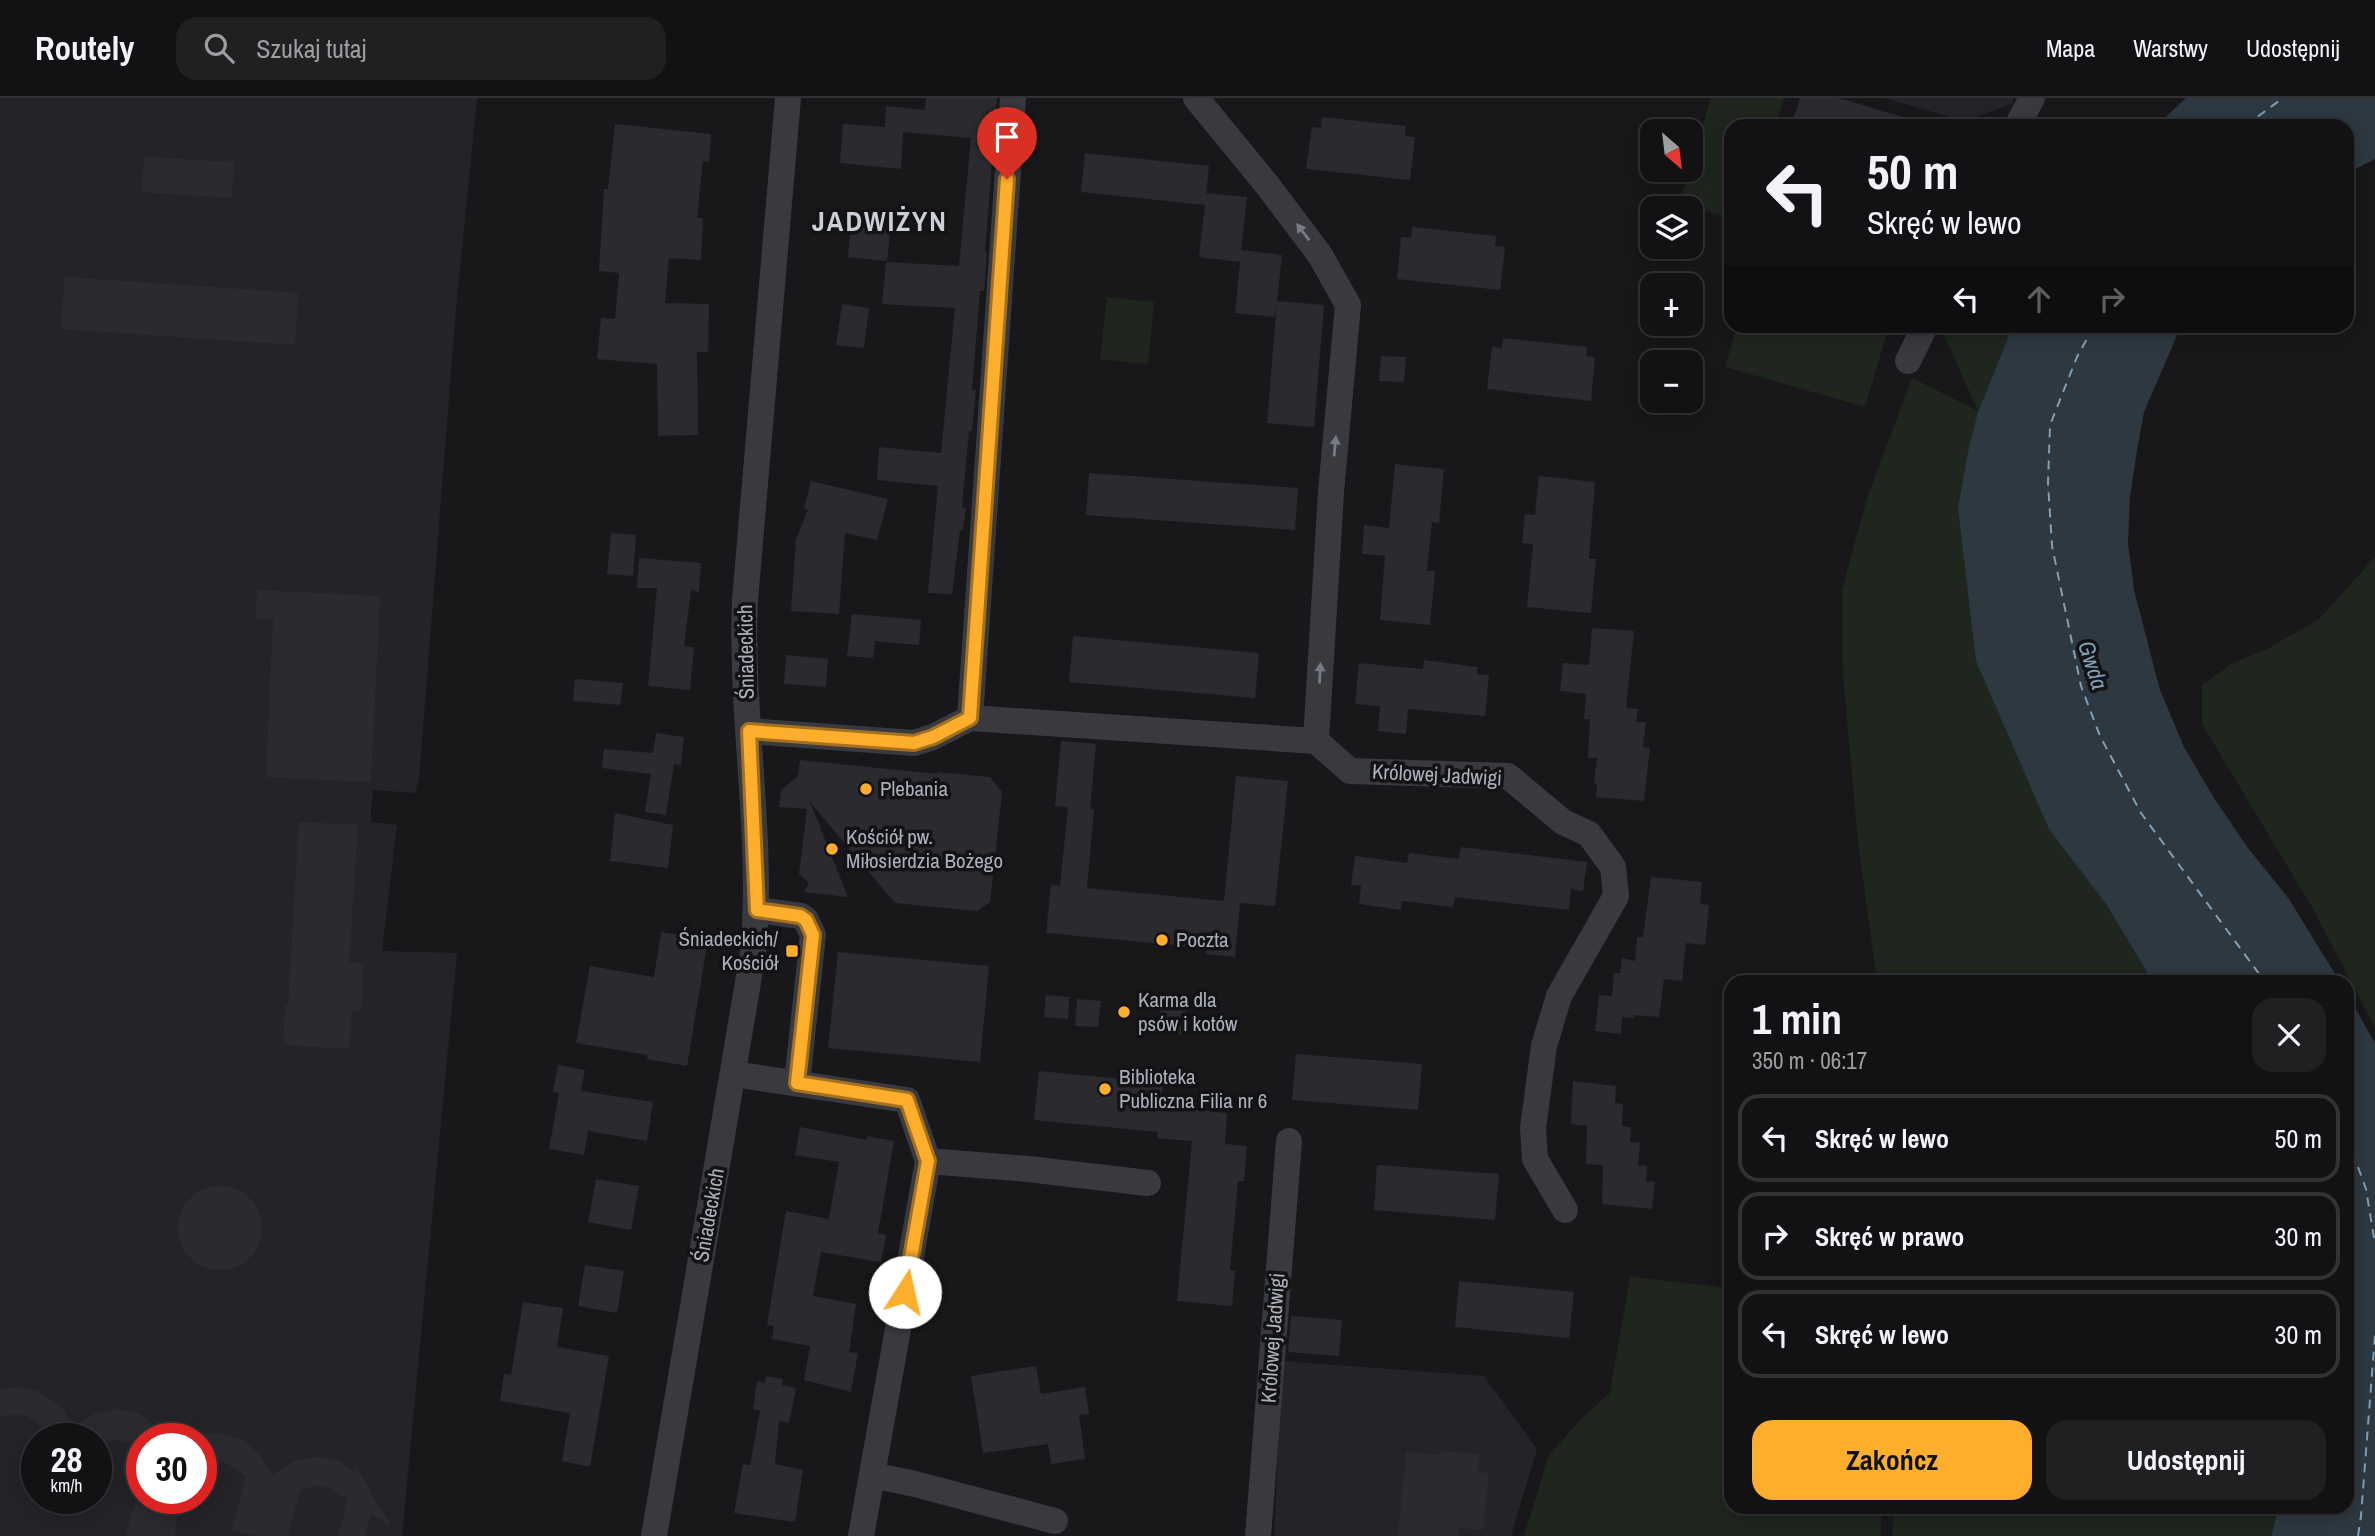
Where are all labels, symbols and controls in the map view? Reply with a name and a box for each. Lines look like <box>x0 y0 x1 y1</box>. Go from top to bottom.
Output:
search box <box>176 17 666 80</box>
text: Routely <box>35 26 134 70</box>
icon: search <box>200 29 238 67</box>
text: Szukaj tutaj <box>256 31 366 66</box>
text: Mapa <box>2046 32 2095 64</box>
text: Warstwy <box>2133 32 2208 64</box>
text: Udostępnij <box>2246 32 2340 64</box>
pin <box>977 107 1037 179</box>
icon: arrive <box>988 118 1026 156</box>
north arrow <box>1640 119 1703 182</box>
map controls <box>1640 119 1703 413</box>
text: 50 m <box>1867 138 1959 204</box>
icon: left <box>1752 147 1843 238</box>
button: layers <box>1640 196 1703 259</box>
text: Skręć w lewo <box>1867 201 2022 244</box>
district label: JADWIŻYN <box>812 202 948 240</box>
one-way arrow <box>1296 223 1310 241</box>
button: + <box>1640 273 1703 336</box>
icon: left <box>1947 280 1985 318</box>
icon: ahead <box>2020 280 2058 318</box>
icon: right <box>2093 280 2131 318</box>
button: − <box>1640 350 1703 413</box>
one-way arrow <box>1330 435 1341 457</box>
street label: Śniadeckich <box>730 604 761 700</box>
water label: Gwda <box>2071 637 2116 693</box>
one-way arrow <box>1315 662 1326 684</box>
street label: Królowej Jadwigi <box>1371 757 1503 792</box>
place label: Plebania <box>880 774 948 803</box>
marker: Plebania <box>858 781 874 797</box>
place label: Kościół pw. Miłosierdzia Bożego <box>846 822 1003 875</box>
marker: Kościół pw. Miłosierdzia Bożego <box>824 841 840 857</box>
place label: Śniadeckich/ Kościół <box>678 924 779 977</box>
place label: Poczta <box>1176 925 1229 954</box>
marker: Poczta <box>1154 932 1170 948</box>
marker: Śniadeckich/ Kościół <box>784 943 800 959</box>
place label: Karma dla psów i kotów <box>1138 985 1238 1038</box>
text: 1 min <box>1752 991 1842 1047</box>
button: close <box>2252 998 2326 1072</box>
marker: Karma dla psów i kotów <box>1116 1004 1132 1020</box>
text: 350 m · 06:17 <box>1752 1045 1867 1076</box>
place label: Biblioteka Publiczna Filia nr 6 <box>1119 1062 1267 1115</box>
marker: Biblioteka Publiczna Filia nr 6 <box>1097 1081 1113 1097</box>
icon: left <box>1756 1119 1794 1157</box>
text: Skręć w lewo <box>1815 1121 1949 1156</box>
text: 50 m <box>2275 1121 2322 1156</box>
street label: Śniadeckich <box>686 1166 731 1264</box>
icon: right <box>1756 1217 1794 1255</box>
text: Skręć w prawo <box>1815 1219 1964 1254</box>
text: 30 m <box>2275 1219 2322 1254</box>
position arrow <box>868 1255 942 1329</box>
street label: Królowej Jadwigi <box>1253 1272 1292 1404</box>
icon: left <box>1756 1315 1794 1353</box>
text: Skręć w lewo <box>1815 1317 1949 1352</box>
text: 30 m <box>2275 1317 2322 1352</box>
button: Zakończ <box>1752 1420 2032 1500</box>
button: Udostępnij <box>2046 1420 2326 1500</box>
speed limit sign: 30 <box>126 1423 217 1514</box>
text: 28 <box>51 1436 82 1483</box>
text: km/h <box>51 1473 83 1498</box>

